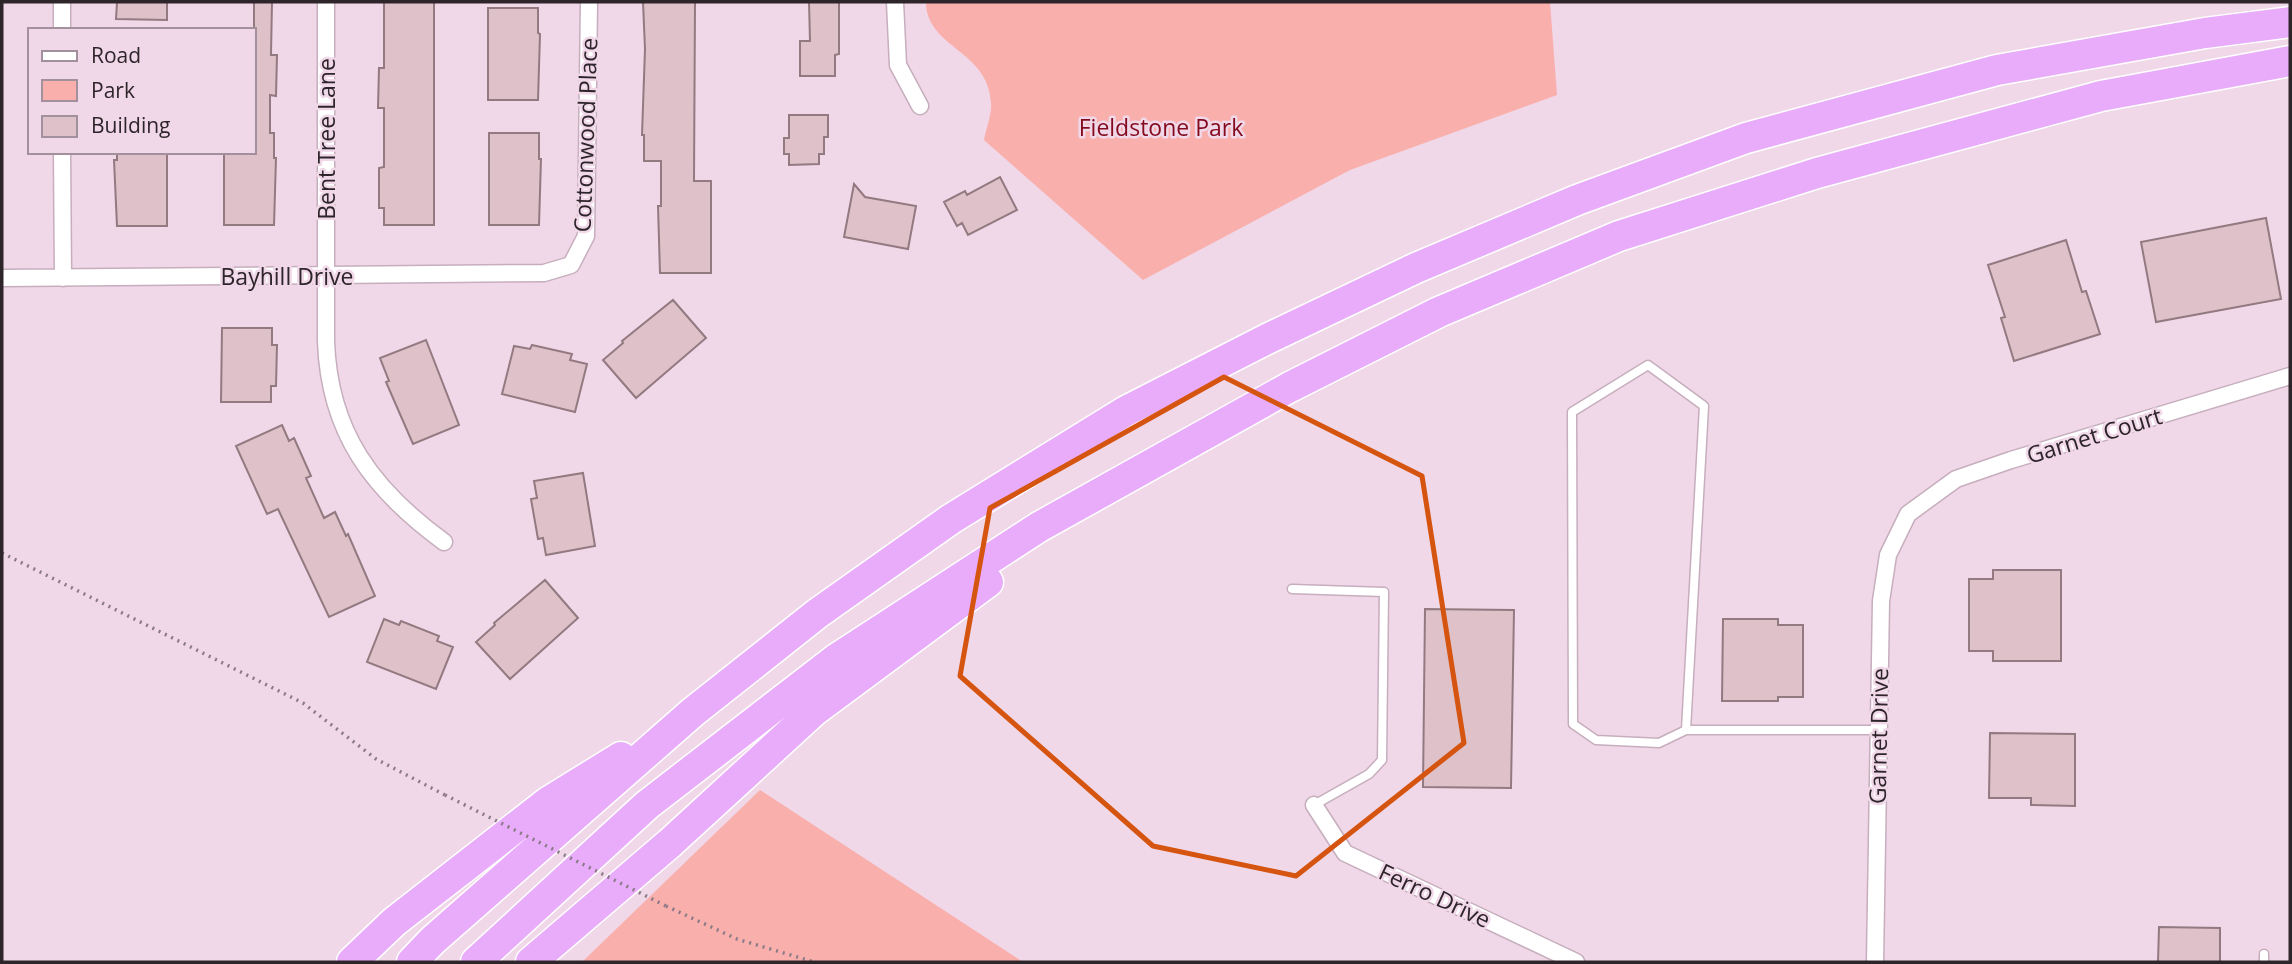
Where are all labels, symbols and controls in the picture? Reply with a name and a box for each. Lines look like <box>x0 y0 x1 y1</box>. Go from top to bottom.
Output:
legend <box>28 28 256 154</box>
street label: Cottonwood Place <box>566 37 604 233</box>
text: Road <box>91 41 141 69</box>
street label: Bent Tree Lane <box>310 58 342 220</box>
text: Park <box>91 76 135 104</box>
text: Building <box>91 111 170 139</box>
park label: Fieldstone Park <box>1079 111 1243 143</box>
street label: Bayhill Drive <box>221 260 353 292</box>
street label: Garnet Court <box>2022 399 2166 471</box>
street label: Garnet Drive <box>1861 668 1895 804</box>
street label: Ferro Drive <box>1374 855 1496 935</box>

